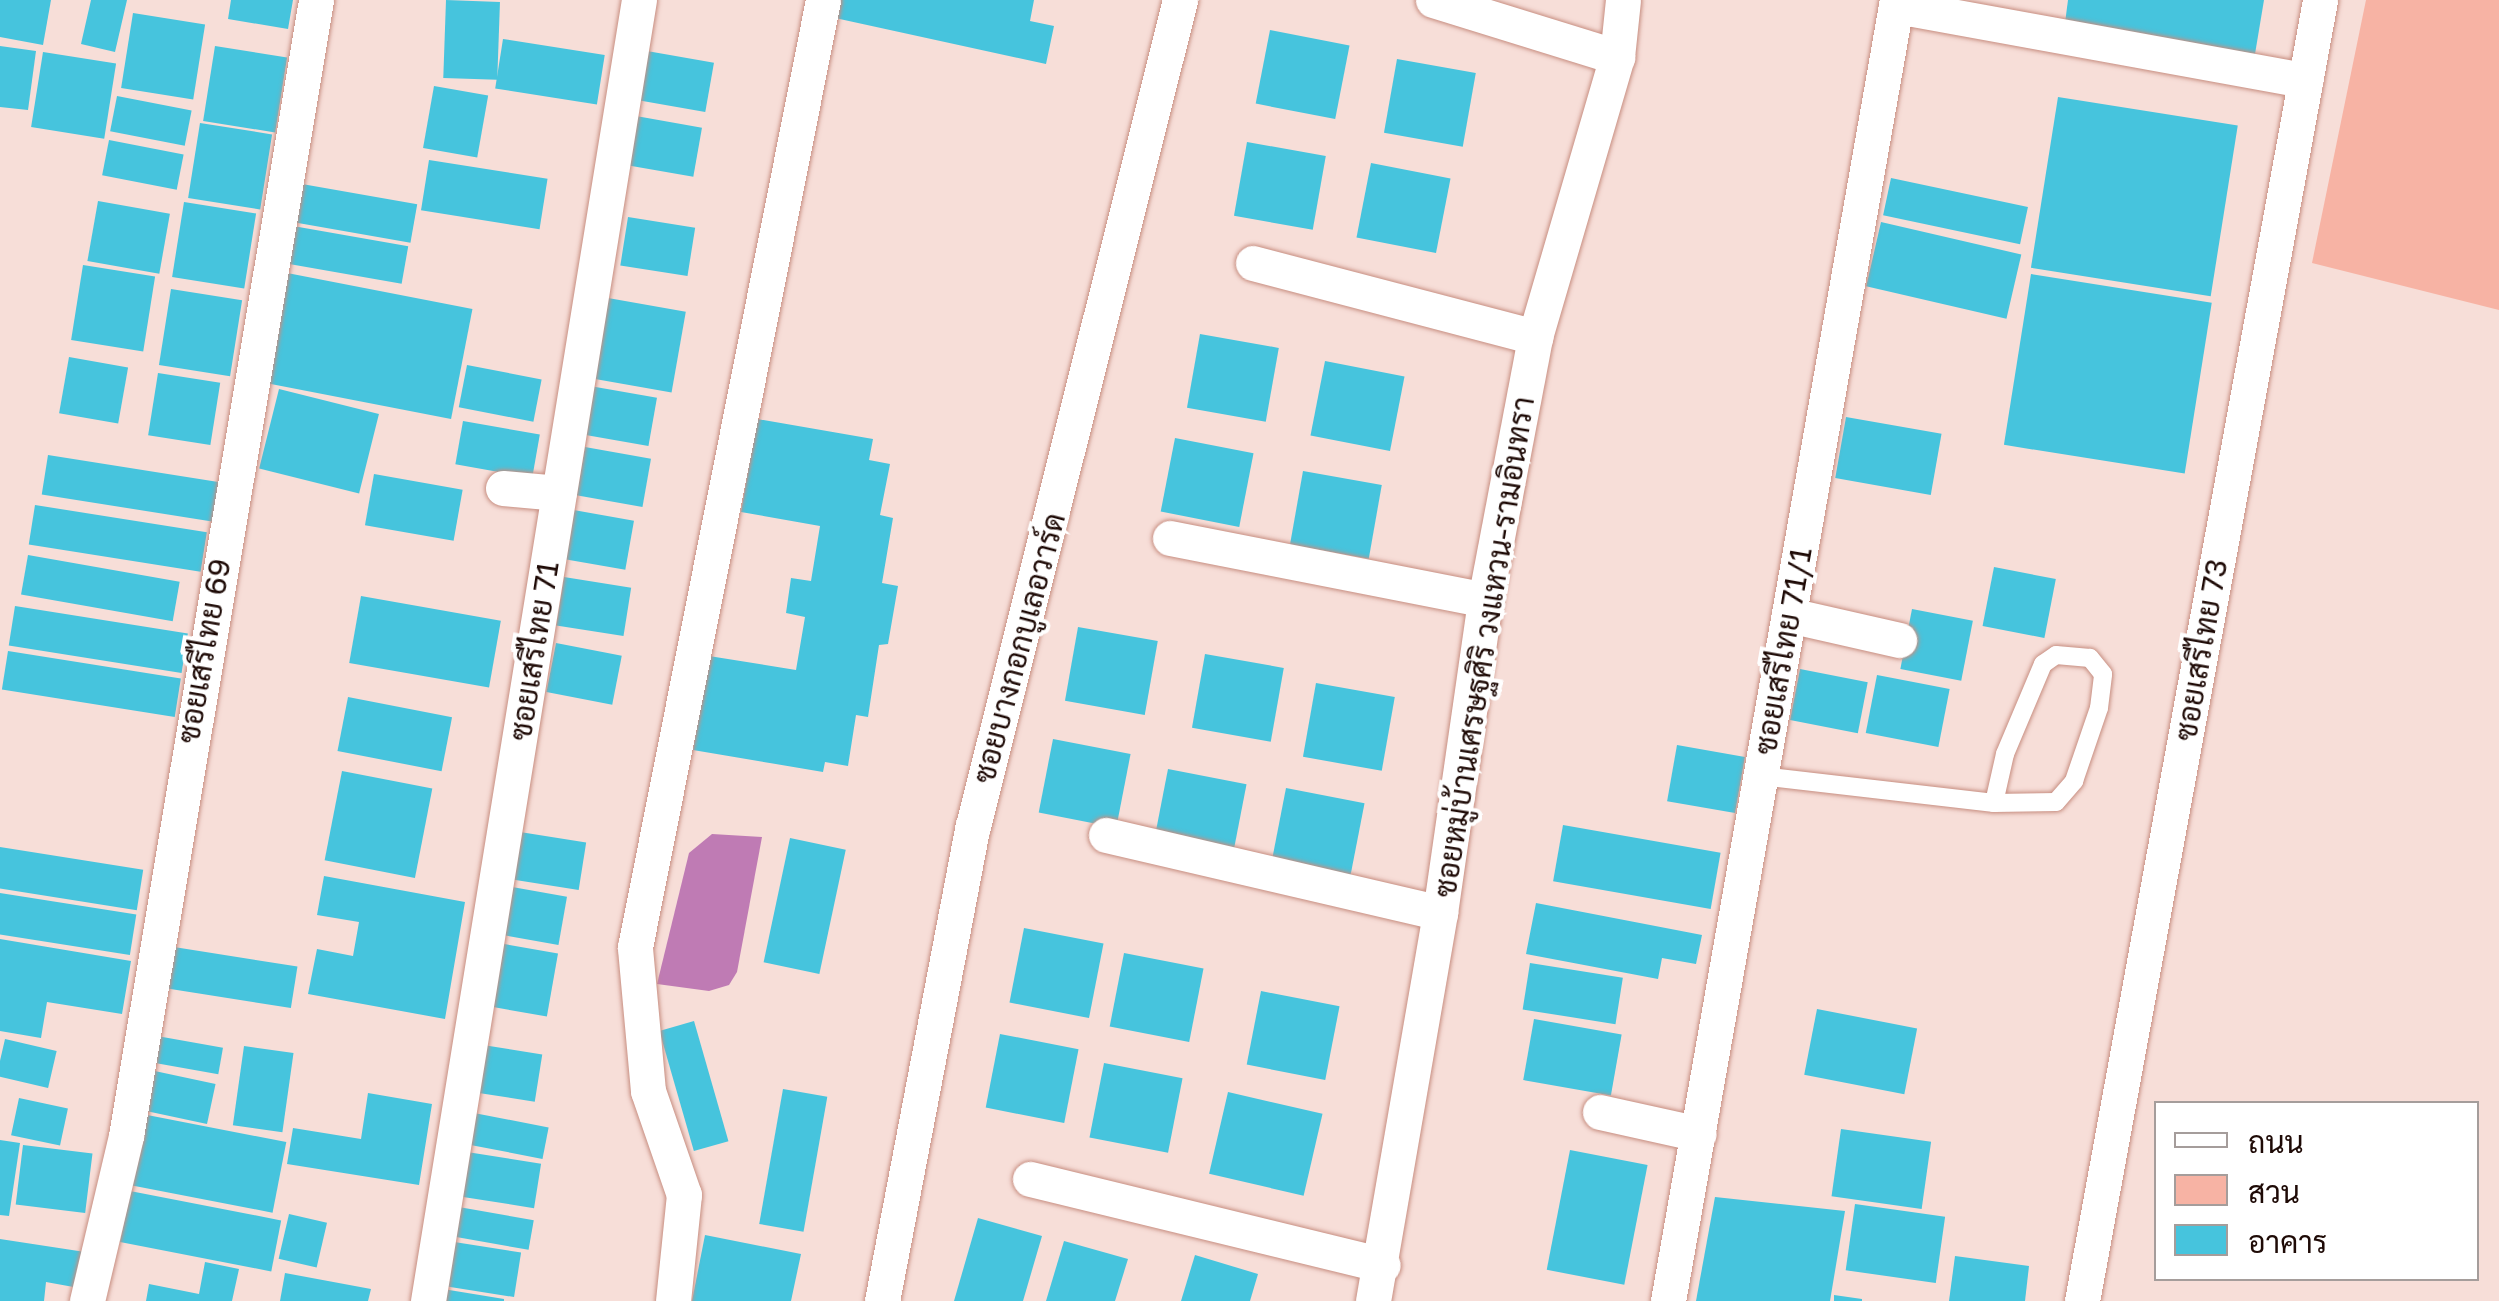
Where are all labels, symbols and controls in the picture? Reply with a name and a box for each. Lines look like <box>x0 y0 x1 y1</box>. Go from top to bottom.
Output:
street label: ซอยหมู่บ้านเศรษฐศิริ วงแหวน-รามอินทรา <box>1427 394 1541 900</box>
street label: ซอยบางกอกบูเลอวาร์ด <box>966 509 1072 787</box>
street label: ซอยเสรีไทย 71/1 <box>1747 544 1819 758</box>
street label: ซอยเสรีไทย 69 <box>170 556 238 746</box>
street label: ซอยเสรีไทย 73 <box>2167 556 2235 744</box>
street label: ซอยเสรีไทย 71 <box>502 559 566 743</box>
legend <box>2154 1101 2479 1281</box>
text: ถนน <box>2248 1124 2304 1160</box>
text: สวน <box>2248 1174 2300 1210</box>
text: อาคาร <box>2248 1224 2327 1260</box>

